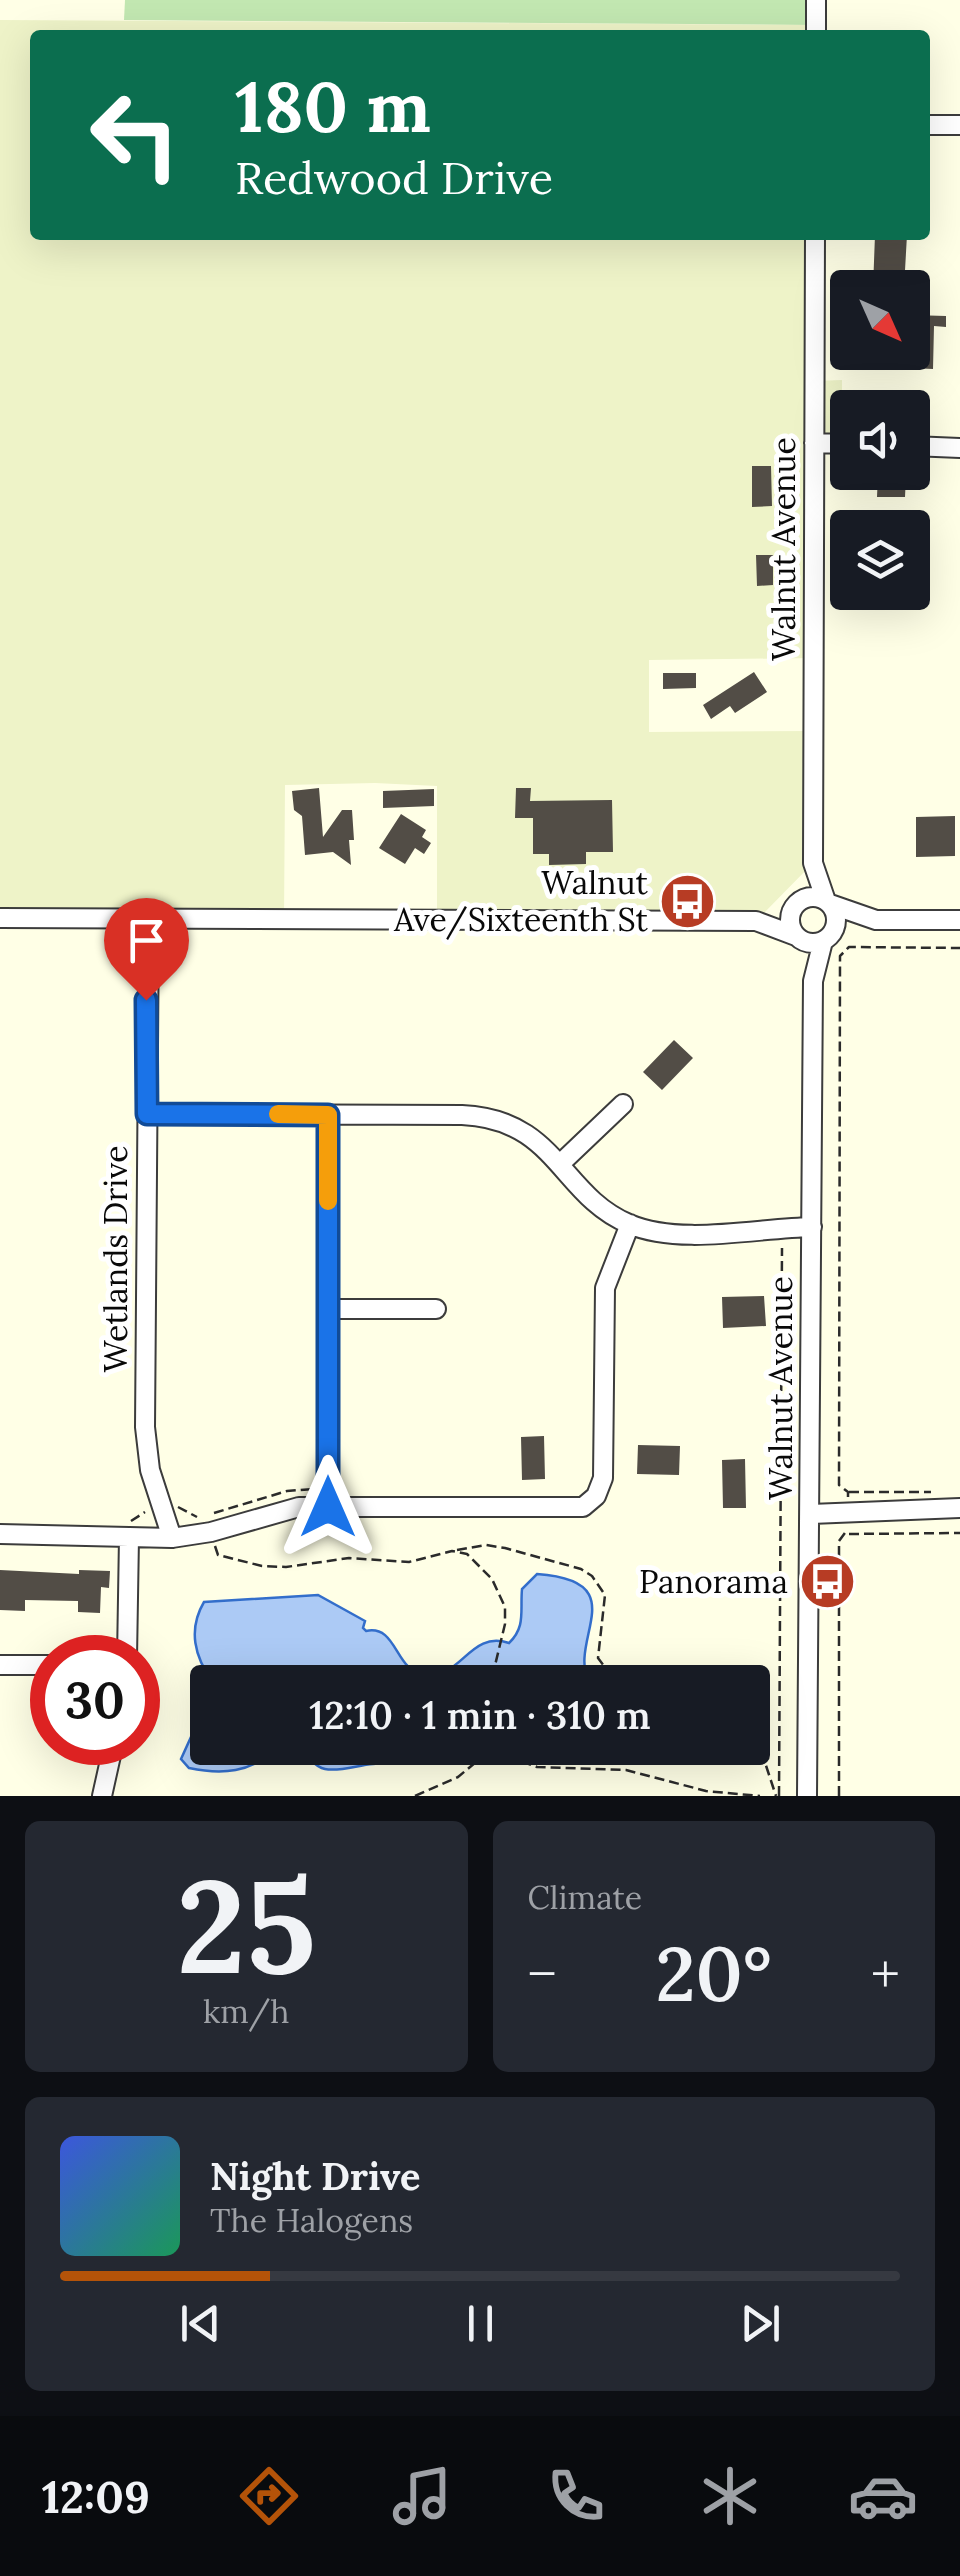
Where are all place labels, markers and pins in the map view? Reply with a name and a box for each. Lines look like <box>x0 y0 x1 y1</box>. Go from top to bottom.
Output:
place label: Walnut Ave/Sixteenth St <box>393 862 649 940</box>
bus stop icon: Walnut Ave/Sixteenth St <box>657 871 717 931</box>
pin <box>104 898 189 1001</box>
bus stop icon: Panorama <box>797 1552 857 1612</box>
place label: Panorama <box>639 1561 788 1602</box>

